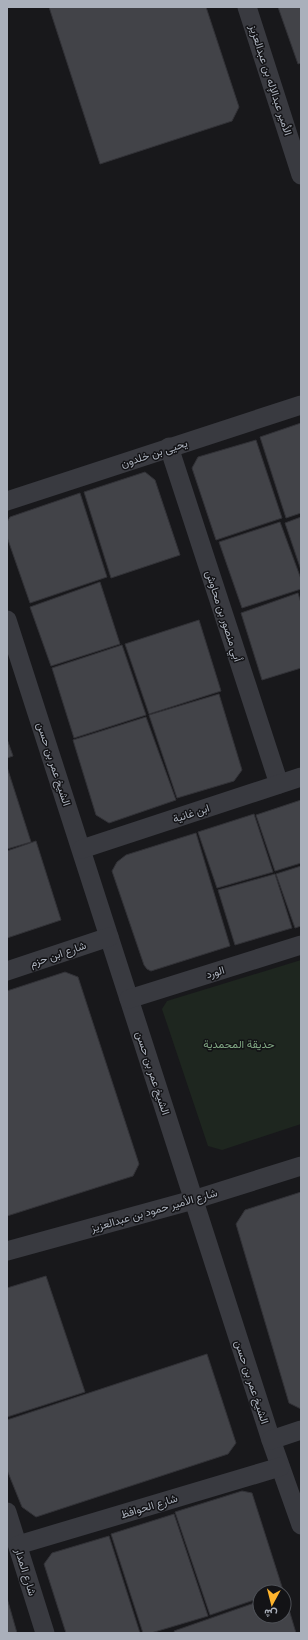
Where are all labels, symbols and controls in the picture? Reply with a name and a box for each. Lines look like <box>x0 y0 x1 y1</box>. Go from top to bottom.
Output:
street label: الأمير عبدالإله بن عبدالعزيز <box>246 22 295 137</box>
street label: يحيى بن خلدون <box>119 437 189 470</box>
street label: أبي منصور بن محاوش <box>200 569 245 665</box>
street label: الشيخ عمر بن حسن <box>33 721 73 808</box>
street label: ابن غانية <box>171 801 211 826</box>
street label: شارع ابن حزم <box>28 939 89 971</box>
street label: الورد <box>204 964 226 981</box>
street label: الشيخ عمر بن حسن <box>132 1030 172 1117</box>
park label: حديقة المحمدية <box>203 1038 275 1051</box>
street label: شارع الأمير حمود بن عبدالعزيز <box>88 1186 220 1236</box>
street label: الشيخ عمر بن حسن <box>231 1339 271 1426</box>
street label: شارع الحوافظ <box>119 1492 180 1522</box>
street label: شارع المدار <box>11 1546 39 1598</box>
north arrow <box>252 1584 292 1624</box>
text: ش <box>263 1606 278 1621</box>

